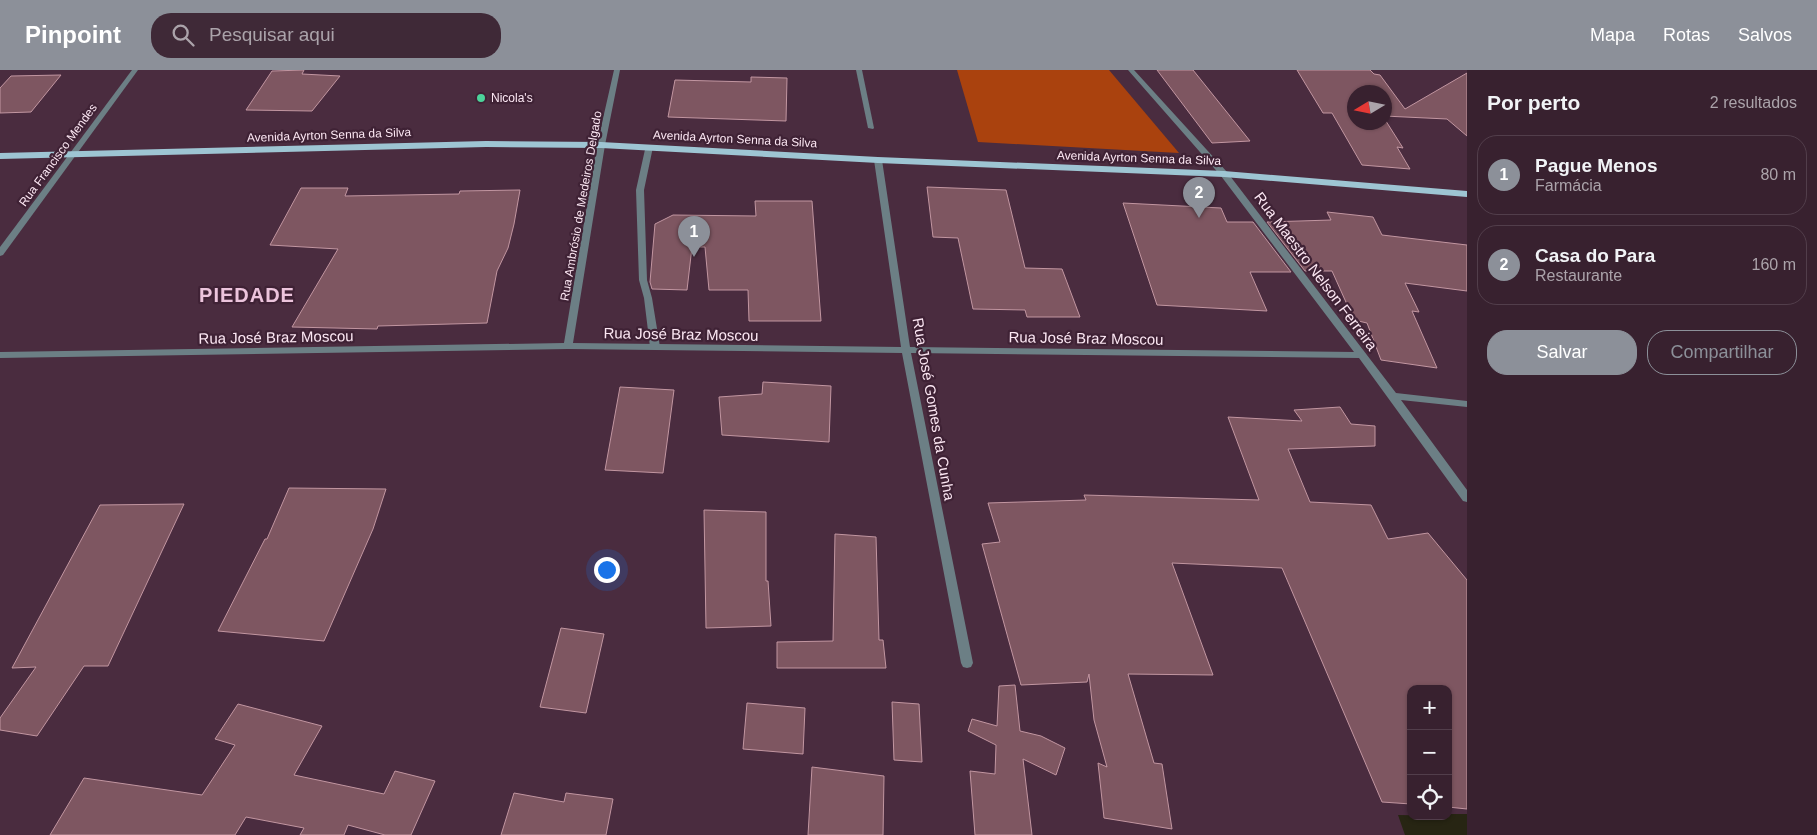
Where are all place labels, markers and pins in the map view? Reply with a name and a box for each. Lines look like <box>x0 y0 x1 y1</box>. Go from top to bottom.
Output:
place label: Nicola's <box>491 91 533 105</box>
marker: Nicola's <box>475 92 487 104</box>
pin: 2 <box>1183 177 1215 218</box>
pin: 1 <box>678 216 710 257</box>

